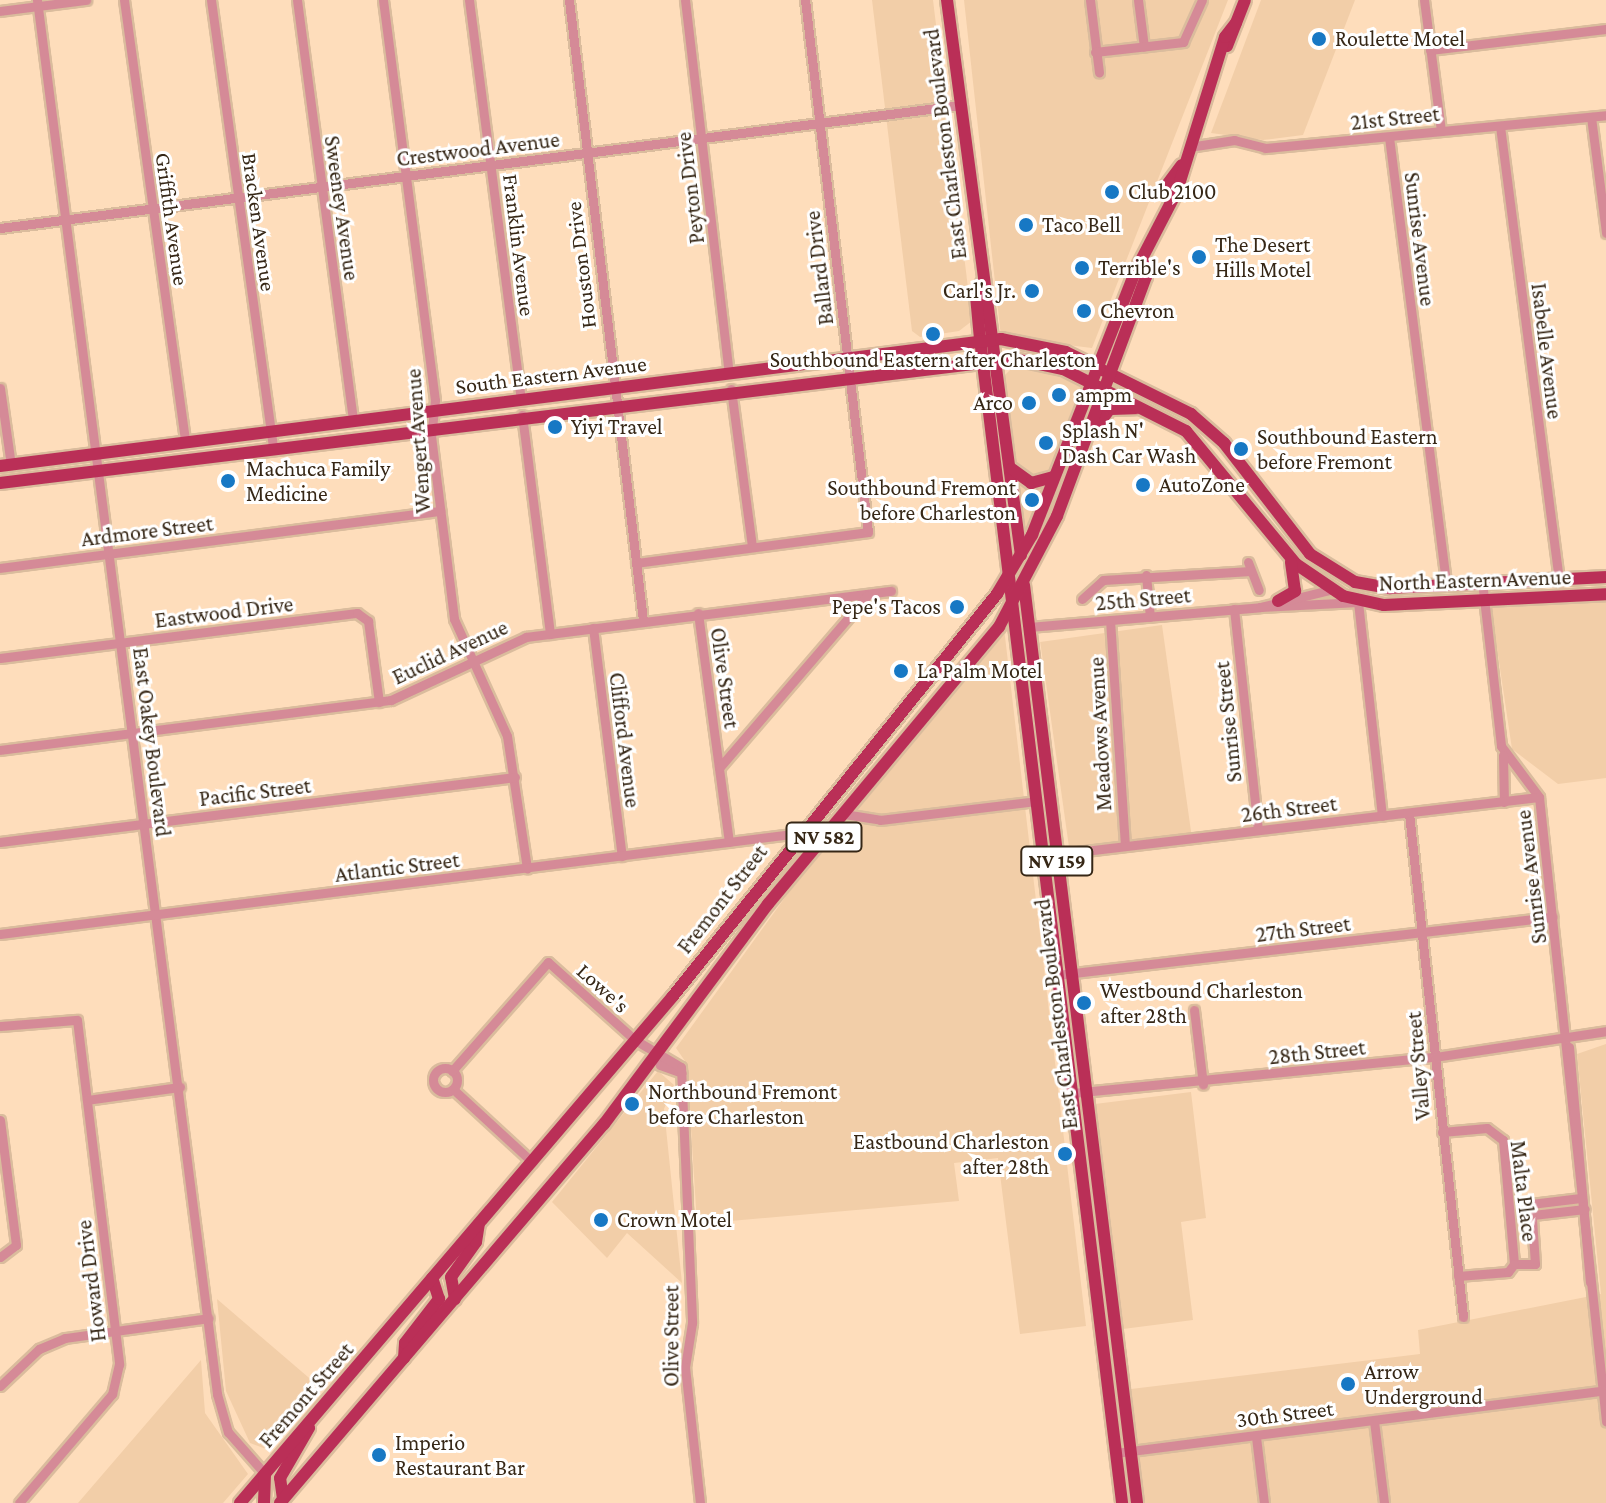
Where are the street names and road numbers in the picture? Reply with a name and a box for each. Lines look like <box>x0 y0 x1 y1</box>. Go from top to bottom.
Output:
street label: East Charleston Boulevard <box>918 27 972 261</box>
street label: 21st Street <box>1349 100 1441 136</box>
street label: Crestwood Avenue <box>395 126 561 172</box>
street label: Peyton Drive <box>670 131 710 245</box>
street label: Sweeney Avenue <box>319 134 365 282</box>
street label: Griffith Avenue <box>150 151 194 287</box>
street label: Bracken Avenue <box>236 151 282 293</box>
street label: Sunrise Avenue <box>1399 171 1441 307</box>
street label: Franklin Avenue <box>497 172 541 318</box>
street label: Houston Drive <box>560 200 602 330</box>
street label: Ballard Drive <box>799 209 839 327</box>
street label: Isabelle Avenue <box>1526 282 1568 420</box>
street label: South Eastern Avenue <box>454 350 648 400</box>
street label: Wengert Avenue <box>400 368 436 514</box>
street label: Ardmore Street <box>80 510 214 552</box>
street label: North Eastern Avenue <box>1378 563 1572 597</box>
street label: 25th Street <box>1094 582 1192 616</box>
street label: Eastwood Drive <box>153 590 295 634</box>
street label: Euclid Avenue <box>388 614 512 690</box>
street label: Olive Street <box>705 626 745 730</box>
street label: East Oakey Boulevard <box>127 646 177 838</box>
street label: Meadows Avenue <box>1083 656 1117 812</box>
street label: Sunrise Street <box>1209 660 1247 784</box>
street label: Clifford Avenue <box>604 671 646 809</box>
street label: Pacific Street <box>198 772 312 812</box>
street label: 26th Street <box>1240 790 1338 828</box>
street label: Sunrise Avenue <box>1510 809 1552 945</box>
road number: NV 582 <box>784 821 864 853</box>
street label: Fremont Street <box>671 839 773 959</box>
road number: NV 159 <box>1019 845 1095 877</box>
street label: Atlantic Street <box>333 846 461 888</box>
street label: East Charleston Boulevard <box>1029 897 1083 1131</box>
street label: 27th Street <box>1254 910 1352 948</box>
street label: Lowe's <box>571 958 635 1018</box>
street label: Valley Street <box>1400 1011 1436 1121</box>
street label: 28th Street <box>1267 1034 1367 1070</box>
street label: Malta Place <box>1505 1139 1543 1243</box>
street label: Howard Drive <box>70 1219 112 1343</box>
street label: Olive Street <box>658 1285 684 1387</box>
street label: Fremont Street <box>253 1337 359 1453</box>
street label: 30th Street <box>1235 1395 1335 1433</box>

